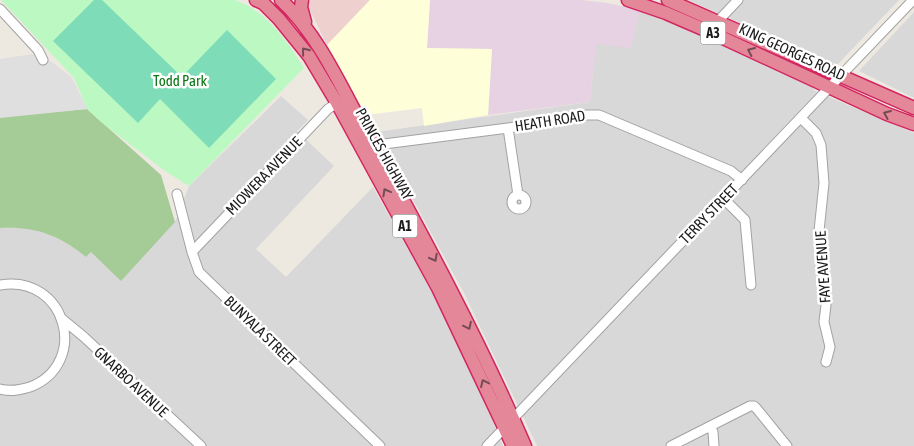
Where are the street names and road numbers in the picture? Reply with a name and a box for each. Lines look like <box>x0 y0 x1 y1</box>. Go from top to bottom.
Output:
street label: KING GEORGES ROAD <box>736 20 848 84</box>
road number: A3 <box>700 22 726 44</box>
street label: PRINCES HIGHWAY <box>352 105 417 203</box>
street label: HEATH ROAD <box>513 107 586 134</box>
street label: MIOWERA AVENUE <box>222 133 305 218</box>
street label: TERRY STREET <box>676 180 742 247</box>
road number: A1 <box>392 215 418 238</box>
street label: FAYE AVENUE <box>811 230 834 304</box>
street label: BUNYALA STREET <box>221 292 300 369</box>
street label: GNARBO AVENUE <box>91 343 172 420</box>

